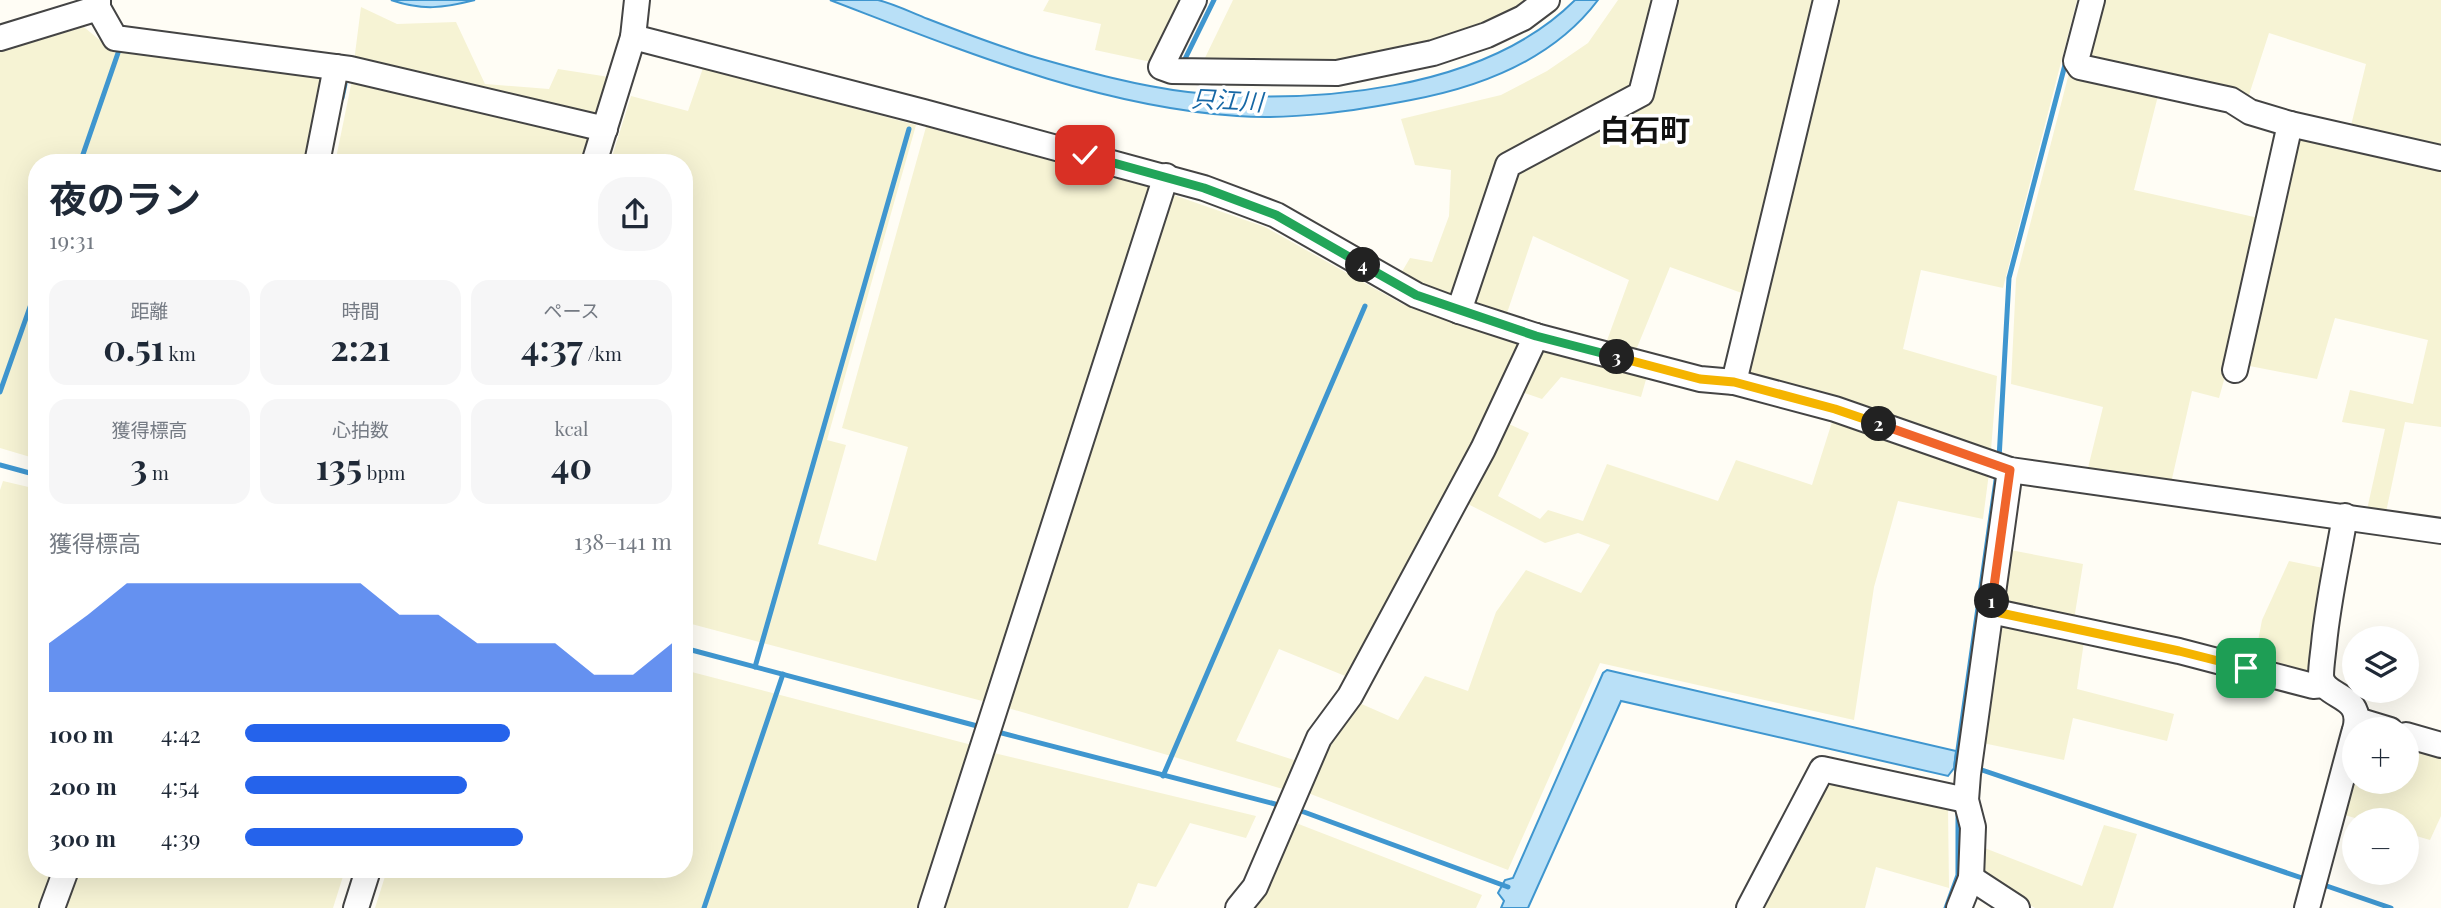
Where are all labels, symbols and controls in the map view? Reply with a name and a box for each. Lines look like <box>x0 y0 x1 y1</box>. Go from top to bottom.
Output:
water label: 只江川 <box>1190 81 1267 117</box>
district label: 白石町 <box>1600 109 1690 149</box>
pin <box>1055 125 1115 185</box>
icon: check <box>1066 136 1104 174</box>
text: 夜のラン <box>49 172 201 223</box>
button: share <box>598 177 672 251</box>
text: 19:31 <box>49 224 94 255</box>
pin: 4 <box>1346 247 1380 282</box>
text: 4 <box>1357 251 1368 277</box>
text: 距離 <box>130 297 169 323</box>
text: 時間 <box>341 297 380 323</box>
text: ペース <box>543 297 600 323</box>
text: 0.51 <box>103 323 164 370</box>
text: 2:21 <box>330 323 391 370</box>
text: 4:37 <box>521 323 583 370</box>
text: km <box>164 340 196 366</box>
text: /km <box>583 340 622 366</box>
pin: 3 <box>1600 340 1634 374</box>
text: 3 <box>1612 343 1621 369</box>
pin: 2 <box>1862 406 1896 442</box>
text: 2 <box>1874 410 1883 436</box>
text: kcal <box>554 415 589 441</box>
text: 獲得標高 <box>111 416 188 442</box>
text: 心拍数 <box>332 416 389 442</box>
text: 40 <box>551 441 592 488</box>
text: 3 <box>130 442 147 489</box>
text: 135 <box>316 442 362 489</box>
text: m <box>147 459 169 485</box>
text: bpm <box>362 459 405 485</box>
text: 138–141 m <box>574 525 672 556</box>
text: 獲得標高 <box>49 527 141 558</box>
pin: 1 <box>1974 584 2010 618</box>
text: 1 <box>1988 587 1995 613</box>
map controls <box>2342 626 2419 885</box>
button: layers <box>2342 626 2419 703</box>
pin <box>2216 638 2276 698</box>
icon: arrive <box>2227 649 2265 687</box>
button: + <box>2342 717 2419 794</box>
text: 100 m <box>49 718 114 749</box>
text: 4:42 <box>161 718 201 749</box>
text: 200 m <box>49 770 117 801</box>
text: 4:54 <box>161 770 199 801</box>
button: − <box>2342 808 2419 885</box>
text: 300 m <box>49 822 116 853</box>
text: 4:39 <box>161 822 201 853</box>

